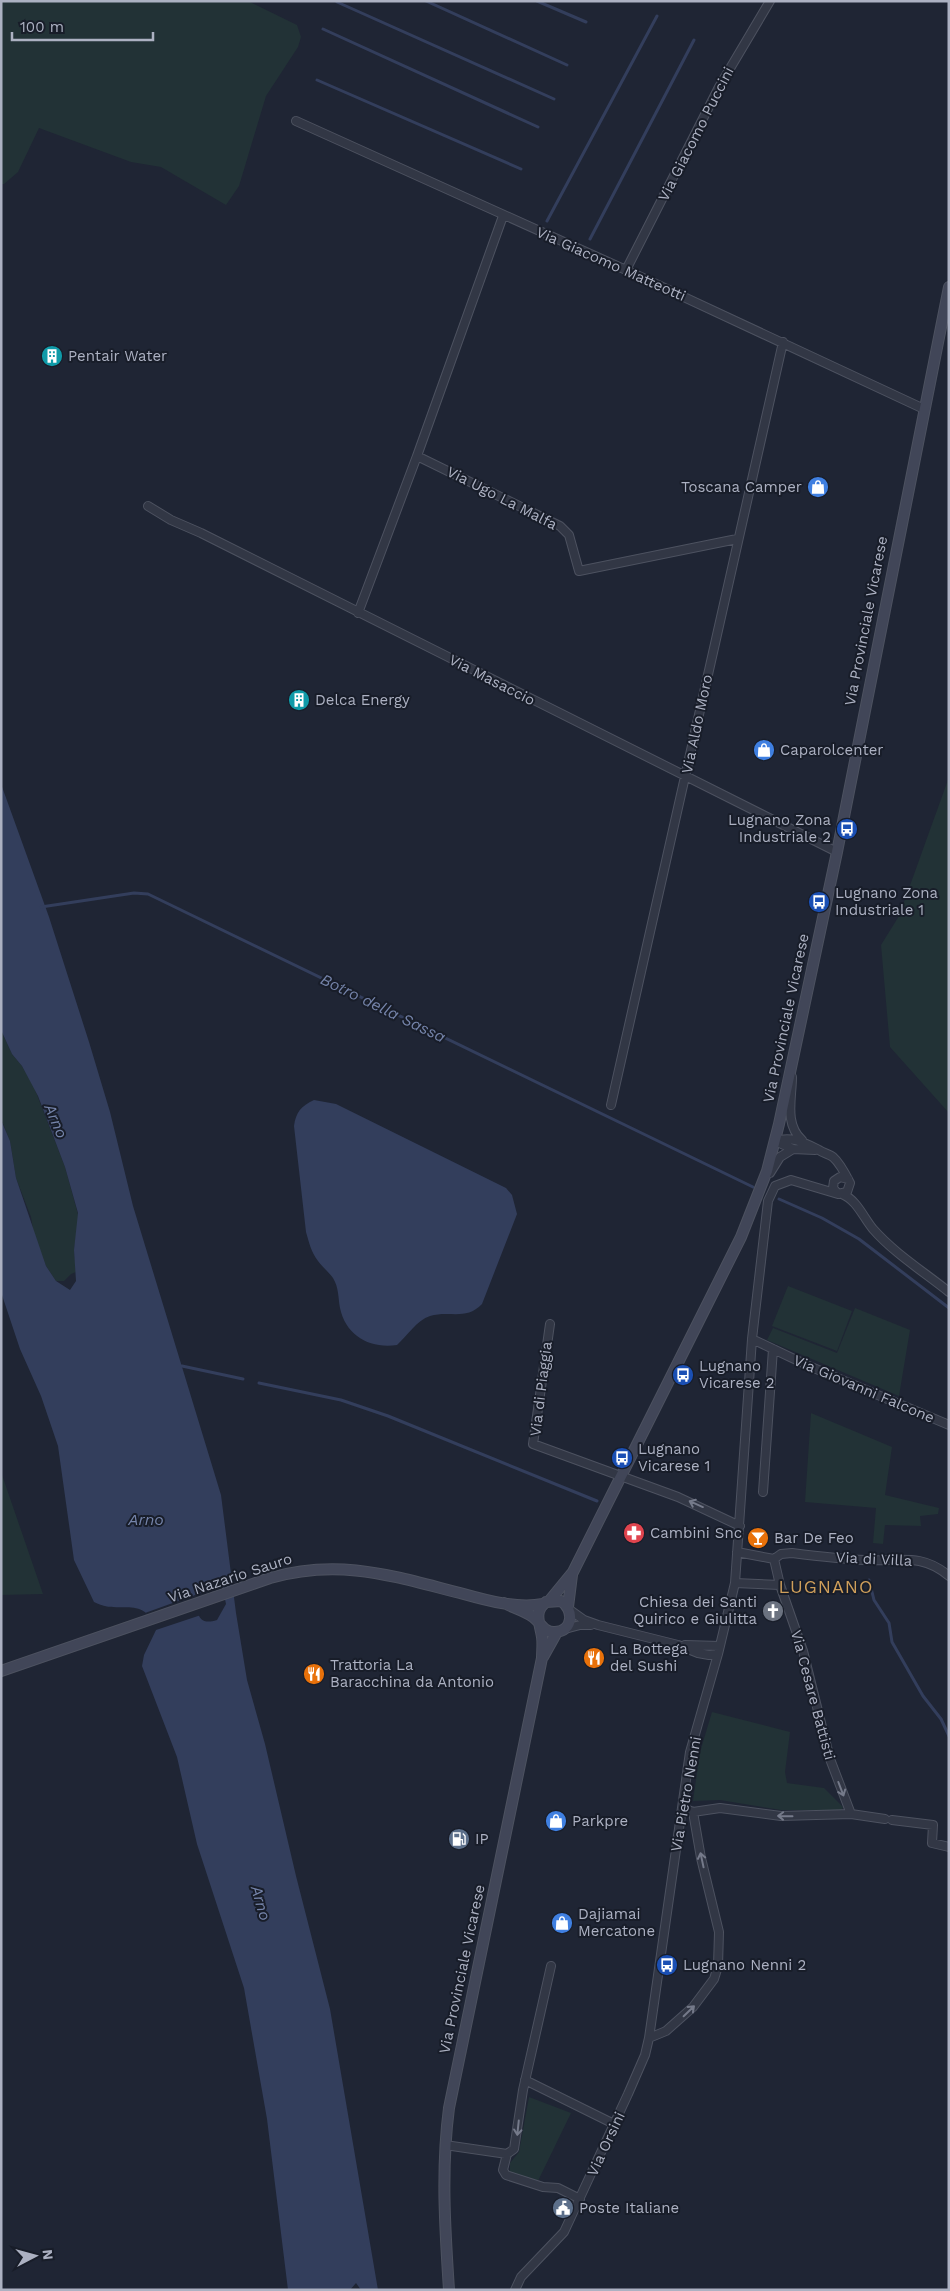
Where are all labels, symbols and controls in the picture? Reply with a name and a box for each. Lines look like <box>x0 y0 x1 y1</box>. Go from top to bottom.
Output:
scale bar <box>12 10 154 42</box>
text: 100 m <box>20 18 64 36</box>
street label: Via Giacomo Puccini <box>654 64 738 204</box>
street label: Via Giacomo Matteotti <box>533 223 689 305</box>
building icon: Pentair Water <box>40 344 64 368</box>
place label: Pentair Water <box>68 347 167 365</box>
street label: Via Ugo La Malfa <box>444 462 561 534</box>
shop icon: Toscana Camper <box>806 475 830 499</box>
place label: Toscana Camper <box>681 478 802 496</box>
street label: Via Provinciale Vicarese <box>841 535 891 707</box>
street label: Via Masaccio <box>446 651 538 709</box>
street label: Via Aldo Moro <box>678 673 716 775</box>
building icon: Delca Energy <box>287 688 311 712</box>
place label: Delca Energy <box>315 691 410 709</box>
shop icon: Caparolcenter <box>752 738 776 762</box>
place label: Caparolcenter <box>780 741 883 759</box>
place label: Lugnano Zona Industriale 2 <box>728 811 831 846</box>
bus stop icon: Lugnano Zona Industriale 2 <box>835 817 859 841</box>
place label: Lugnano Zona Industriale 1 <box>835 884 939 919</box>
bus stop icon: Lugnano Zona Industriale 1 <box>807 890 831 914</box>
street label: Via Provinciale Vicarese <box>759 932 813 1104</box>
water label: Botro della Sassa <box>317 969 449 1047</box>
water label: Arno <box>40 1100 72 1141</box>
street label: Via di Piaggia <box>526 1340 556 1438</box>
street label: Via Giovanni Falcone <box>791 1351 937 1427</box>
place label: Lugnano Vicarese 2 <box>699 1357 775 1392</box>
bus stop icon: Lugnano Vicarese 2 <box>671 1363 695 1387</box>
place label: Lugnano Vicarese 1 <box>638 1440 710 1475</box>
bus stop icon: Lugnano Vicarese 1 <box>610 1446 634 1470</box>
one-way arrow <box>689 1499 704 1509</box>
water label: Arno <box>127 1510 164 1529</box>
pharmacy icon: Cambini Snc <box>622 1521 646 1545</box>
place label: Cambini Snc <box>650 1524 742 1542</box>
bar icon: Bar De Feo <box>746 1526 770 1550</box>
place label: Bar De Feo <box>774 1529 854 1547</box>
street label: Via di Villa <box>835 1548 913 1570</box>
street label: Via Nazario Sauro <box>166 1549 294 1607</box>
district label: LUGNANO <box>778 1576 874 1597</box>
place label: Chiesa dei Santi Quirico e Giulitta <box>633 1593 757 1628</box>
church icon: Chiesa dei Santi Quirico e Giulitta <box>761 1599 785 1623</box>
street label: Via Cesare Battisti <box>787 1628 839 1762</box>
place label: La Bottega del Sushi <box>610 1640 688 1675</box>
restaurant icon: La Bottega del Sushi <box>582 1646 606 1670</box>
place label: Trattoria La Baracchina da Antonio <box>330 1656 494 1691</box>
restaurant icon: Trattoria La Baracchina da Antonio <box>302 1662 326 1686</box>
street label: Via Pietro Nenni <box>667 1735 705 1853</box>
one-way arrow <box>838 1782 847 1797</box>
shop icon: Parkpre <box>544 1809 568 1833</box>
one-way arrow <box>777 1811 793 1820</box>
place label: Parkpre <box>572 1812 628 1830</box>
fuel station icon: IP <box>447 1827 471 1851</box>
place label: IP <box>475 1830 489 1848</box>
one-way arrow <box>696 1852 706 1868</box>
water label: Arno <box>247 1882 275 1923</box>
street label: Via Provinciale Vicarese <box>435 1883 489 2055</box>
place label: Dajiamai Mercatone <box>578 1905 655 1940</box>
shop icon: Dajiamai Mercatone <box>550 1911 574 1935</box>
bus stop icon: Lugnano Nenni 2 <box>655 1953 679 1977</box>
place label: Lugnano Nenni 2 <box>683 1956 806 1974</box>
one-way arrow <box>683 2005 695 2017</box>
street label: Via Orsini <box>583 2109 629 2179</box>
one-way arrow <box>513 2120 523 2136</box>
public building icon: Poste Italiane <box>551 2196 575 2220</box>
place label: Poste Italiane <box>579 2199 679 2217</box>
north arrow <box>10 2231 60 2281</box>
text: N <box>39 2249 56 2261</box>

